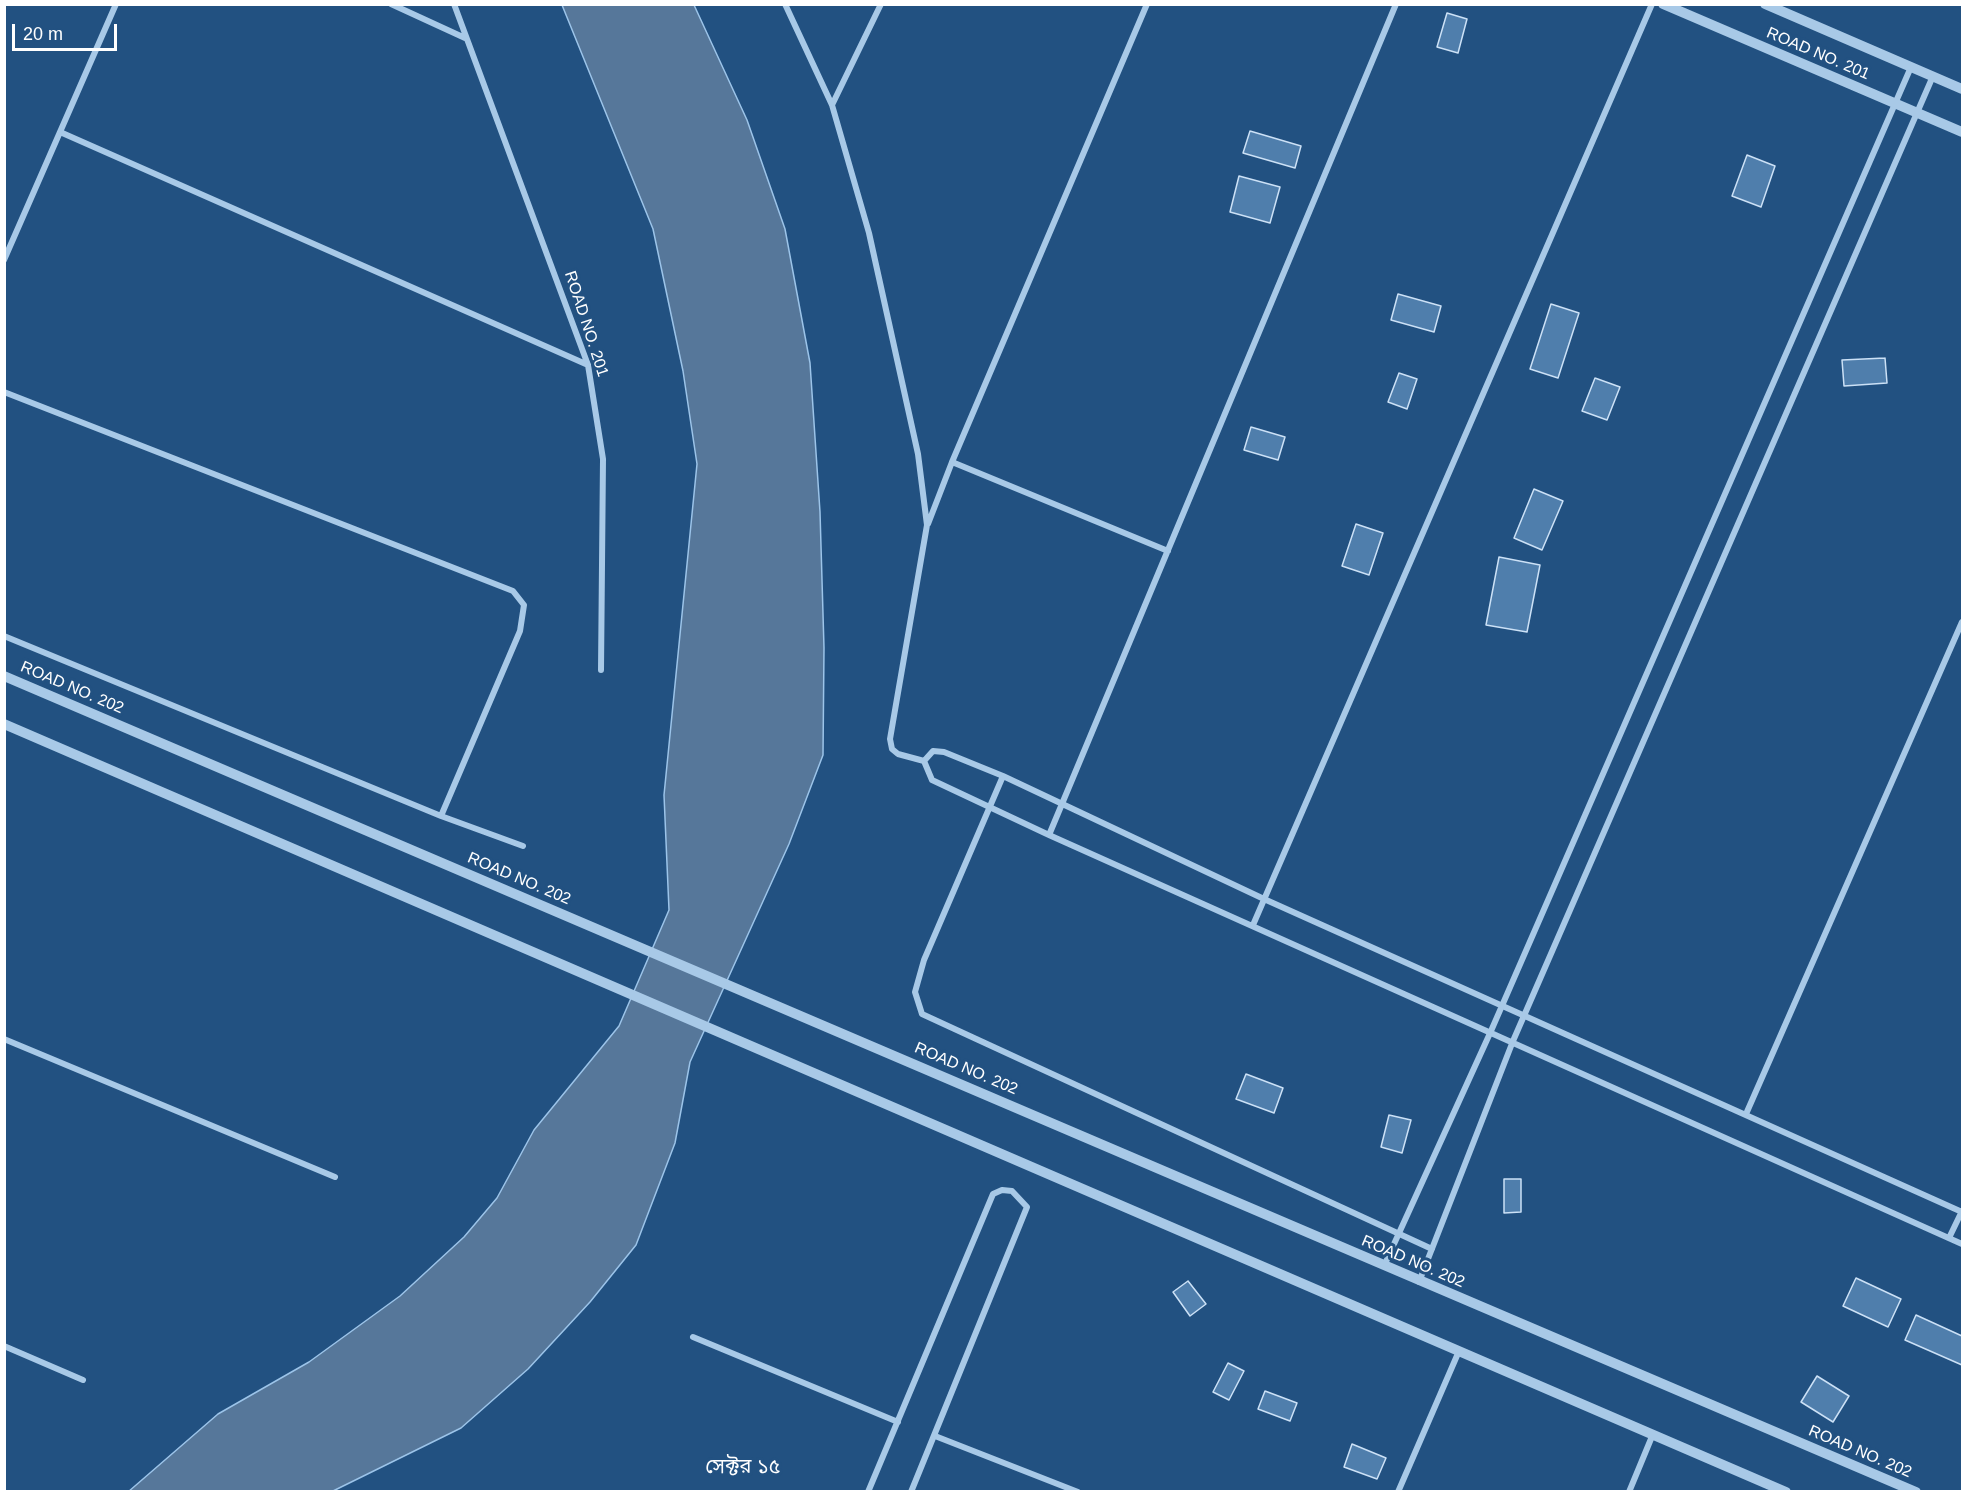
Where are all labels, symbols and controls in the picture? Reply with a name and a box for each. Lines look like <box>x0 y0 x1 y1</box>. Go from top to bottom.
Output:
scale bar <box>15 12 120 50</box>
text: 20 m <box>23 24 63 44</box>
street label: ROAD NO. 201 <box>1764 24 1872 84</box>
street label: ROAD NO. 201 <box>560 269 612 379</box>
street label: ROAD NO. 202 <box>18 658 126 718</box>
street label: ROAD NO. 202 <box>465 849 573 909</box>
street label: ROAD NO. 202 <box>912 1039 1020 1099</box>
street label: ROAD NO. 202 <box>1359 1232 1467 1292</box>
street label: ROAD NO. 202 <box>1806 1422 1914 1482</box>
district label: সেক্টর ১৫ <box>705 1455 781 1479</box>

